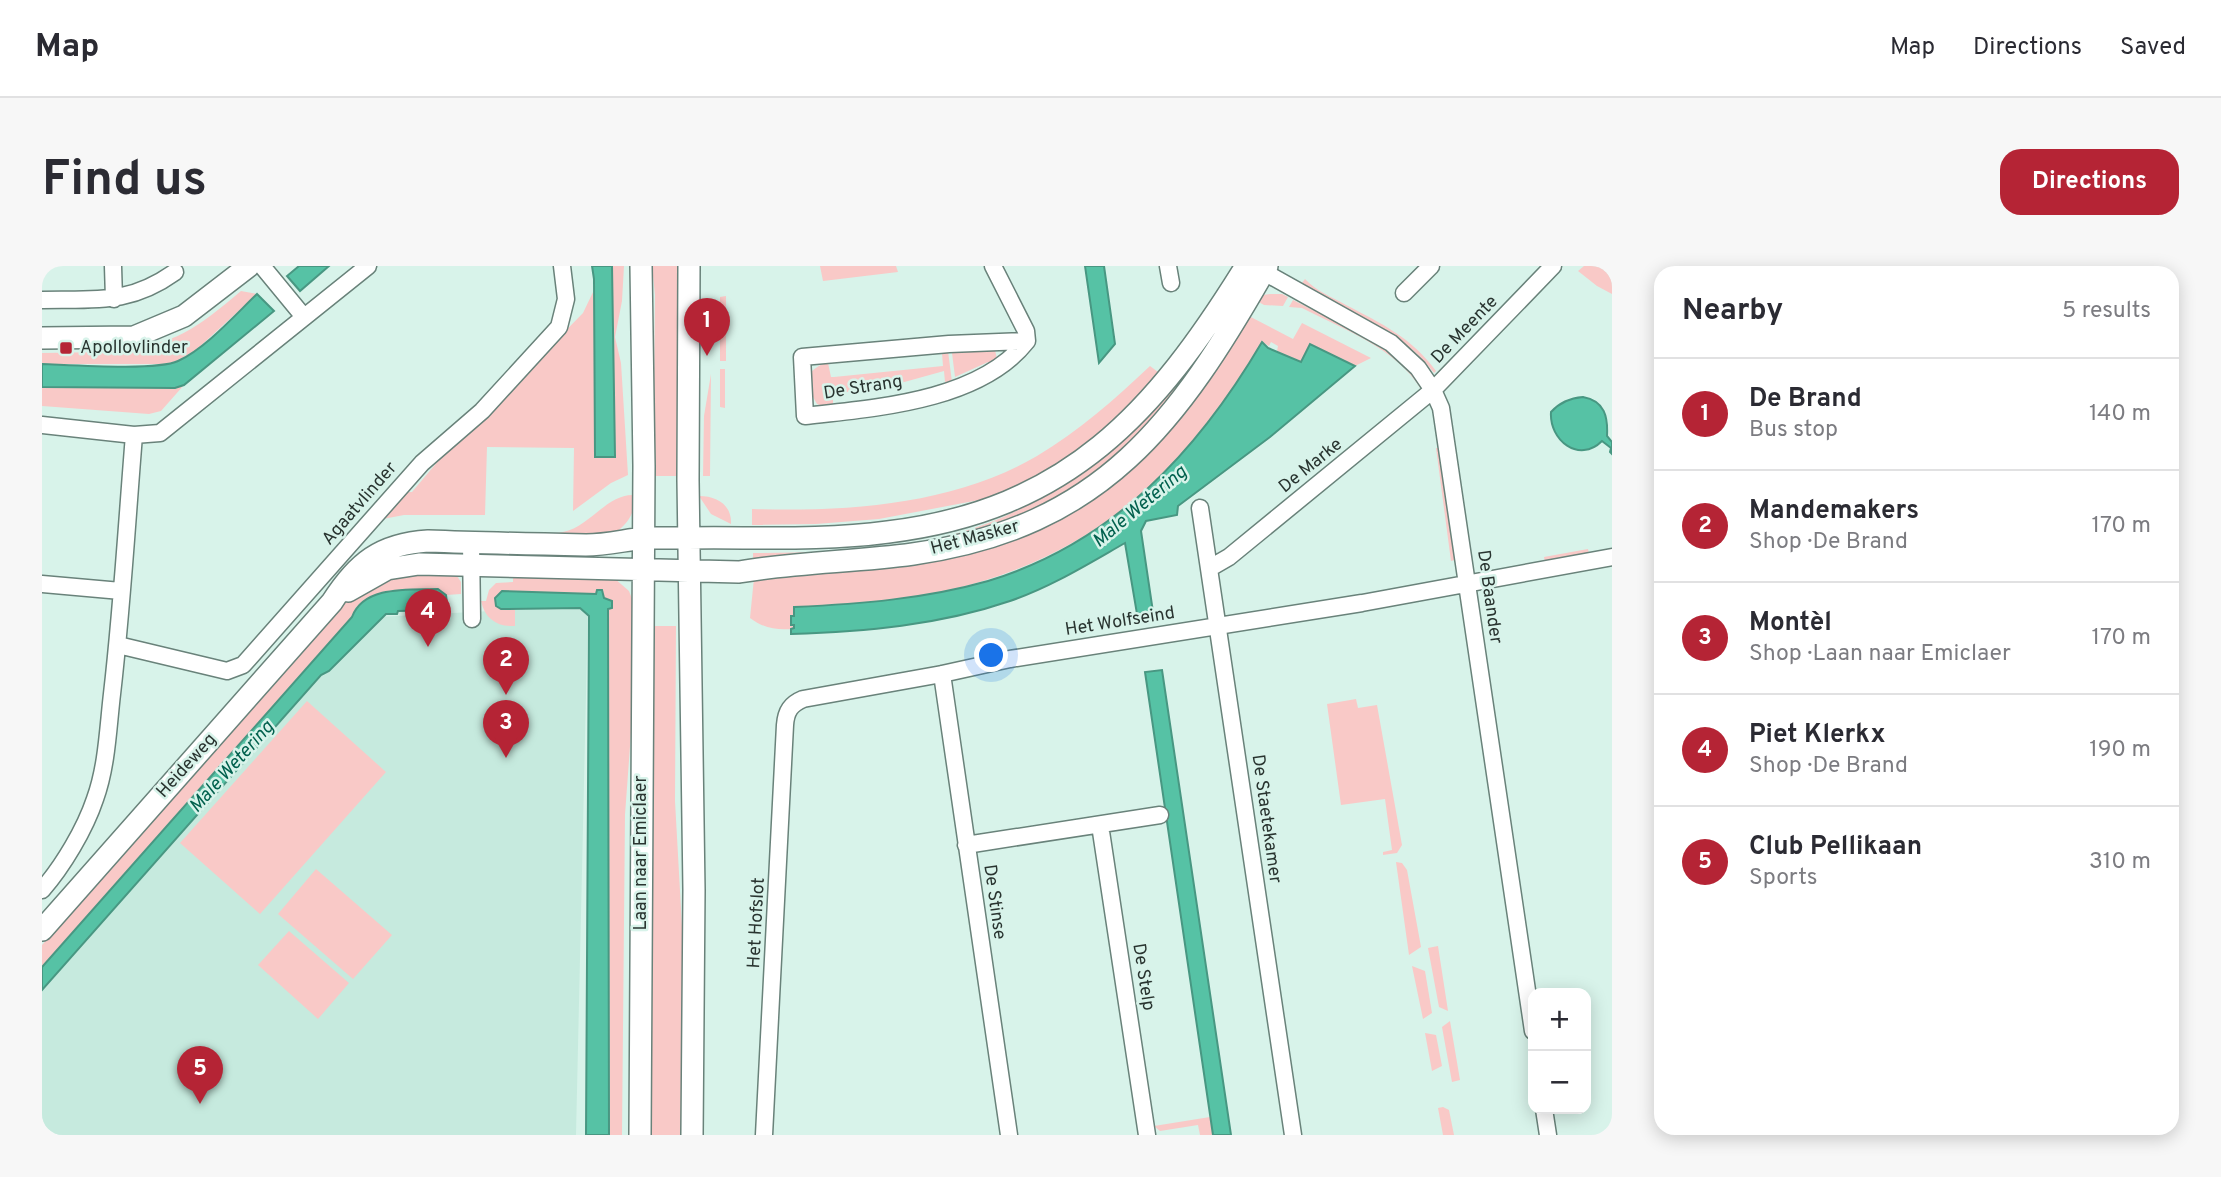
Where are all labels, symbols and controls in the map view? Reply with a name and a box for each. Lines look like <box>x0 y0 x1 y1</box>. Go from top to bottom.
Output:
text: Map <box>35 27 99 69</box>
text: Map <box>1890 33 1935 63</box>
text: Directions <box>1973 33 2082 63</box>
text: Saved <box>2120 33 2186 63</box>
button: Directions <box>2000 149 2179 215</box>
text: Find us <box>42 151 207 213</box>
street label: De Meente <box>1427 291 1503 369</box>
text: Nearby <box>1682 293 1783 330</box>
text: 5 results <box>2062 297 2151 326</box>
pin: 1 <box>684 298 730 356</box>
place label: Apollovlinder <box>80 337 188 360</box>
marker: Apollovlinder <box>58 340 74 356</box>
street label: De Strang <box>822 370 904 406</box>
text: De Brand <box>1749 383 1862 416</box>
text: 1 <box>1700 400 1710 429</box>
text: 140 m <box>2089 400 2151 429</box>
text: Bus stop <box>1749 416 1838 445</box>
street label: De Marke <box>1275 433 1347 499</box>
street label: Agaatvlinder <box>317 457 403 551</box>
water label: Male Wetering <box>1088 460 1193 553</box>
text: Mandemakers <box>1749 495 1919 528</box>
text: 2 <box>1698 512 1712 541</box>
text: 170 m <box>2092 512 2151 541</box>
street label: Het Masker <box>928 515 1022 561</box>
text: Shop · De Brand <box>1749 528 1908 557</box>
street label: De Baander <box>1471 549 1507 645</box>
pin: 4 <box>405 589 451 647</box>
street label: Het Wolfseind <box>1063 602 1177 642</box>
text: Montèl <box>1749 607 1832 640</box>
text: 3 <box>1698 624 1712 653</box>
text: 170 m <box>2092 624 2151 653</box>
pin: 2 <box>483 637 529 695</box>
your location <box>974 638 1008 672</box>
text: Shop · Laan naar Emiclaer <box>1749 640 2011 669</box>
pin: 3 <box>483 700 529 758</box>
water label: Male Wetering <box>184 715 280 818</box>
text: Piet Klerkx <box>1749 719 1885 752</box>
street label: Heideweg <box>152 729 222 803</box>
text: 4 <box>1698 736 1712 765</box>
text: 190 m <box>2089 736 2151 765</box>
text: Shop · De Brand <box>1749 752 1908 781</box>
street label: De Staetekamer <box>1246 753 1286 885</box>
street label: Laan naar Emiclaer <box>630 775 653 931</box>
text: Club Pellikaan <box>1749 831 1922 864</box>
text: 5 <box>1698 848 1712 877</box>
text: 310 m <box>2089 848 2151 877</box>
street label: De Stinse <box>977 863 1011 941</box>
text: Sports <box>1749 864 1817 893</box>
street label: Het Hofslot <box>743 877 771 969</box>
street label: De Stelp <box>1126 942 1160 1012</box>
map controls <box>1528 988 1591 1114</box>
button: + <box>1528 988 1591 1051</box>
pin: 5 <box>177 1046 223 1104</box>
button: − <box>1528 1051 1591 1114</box>

